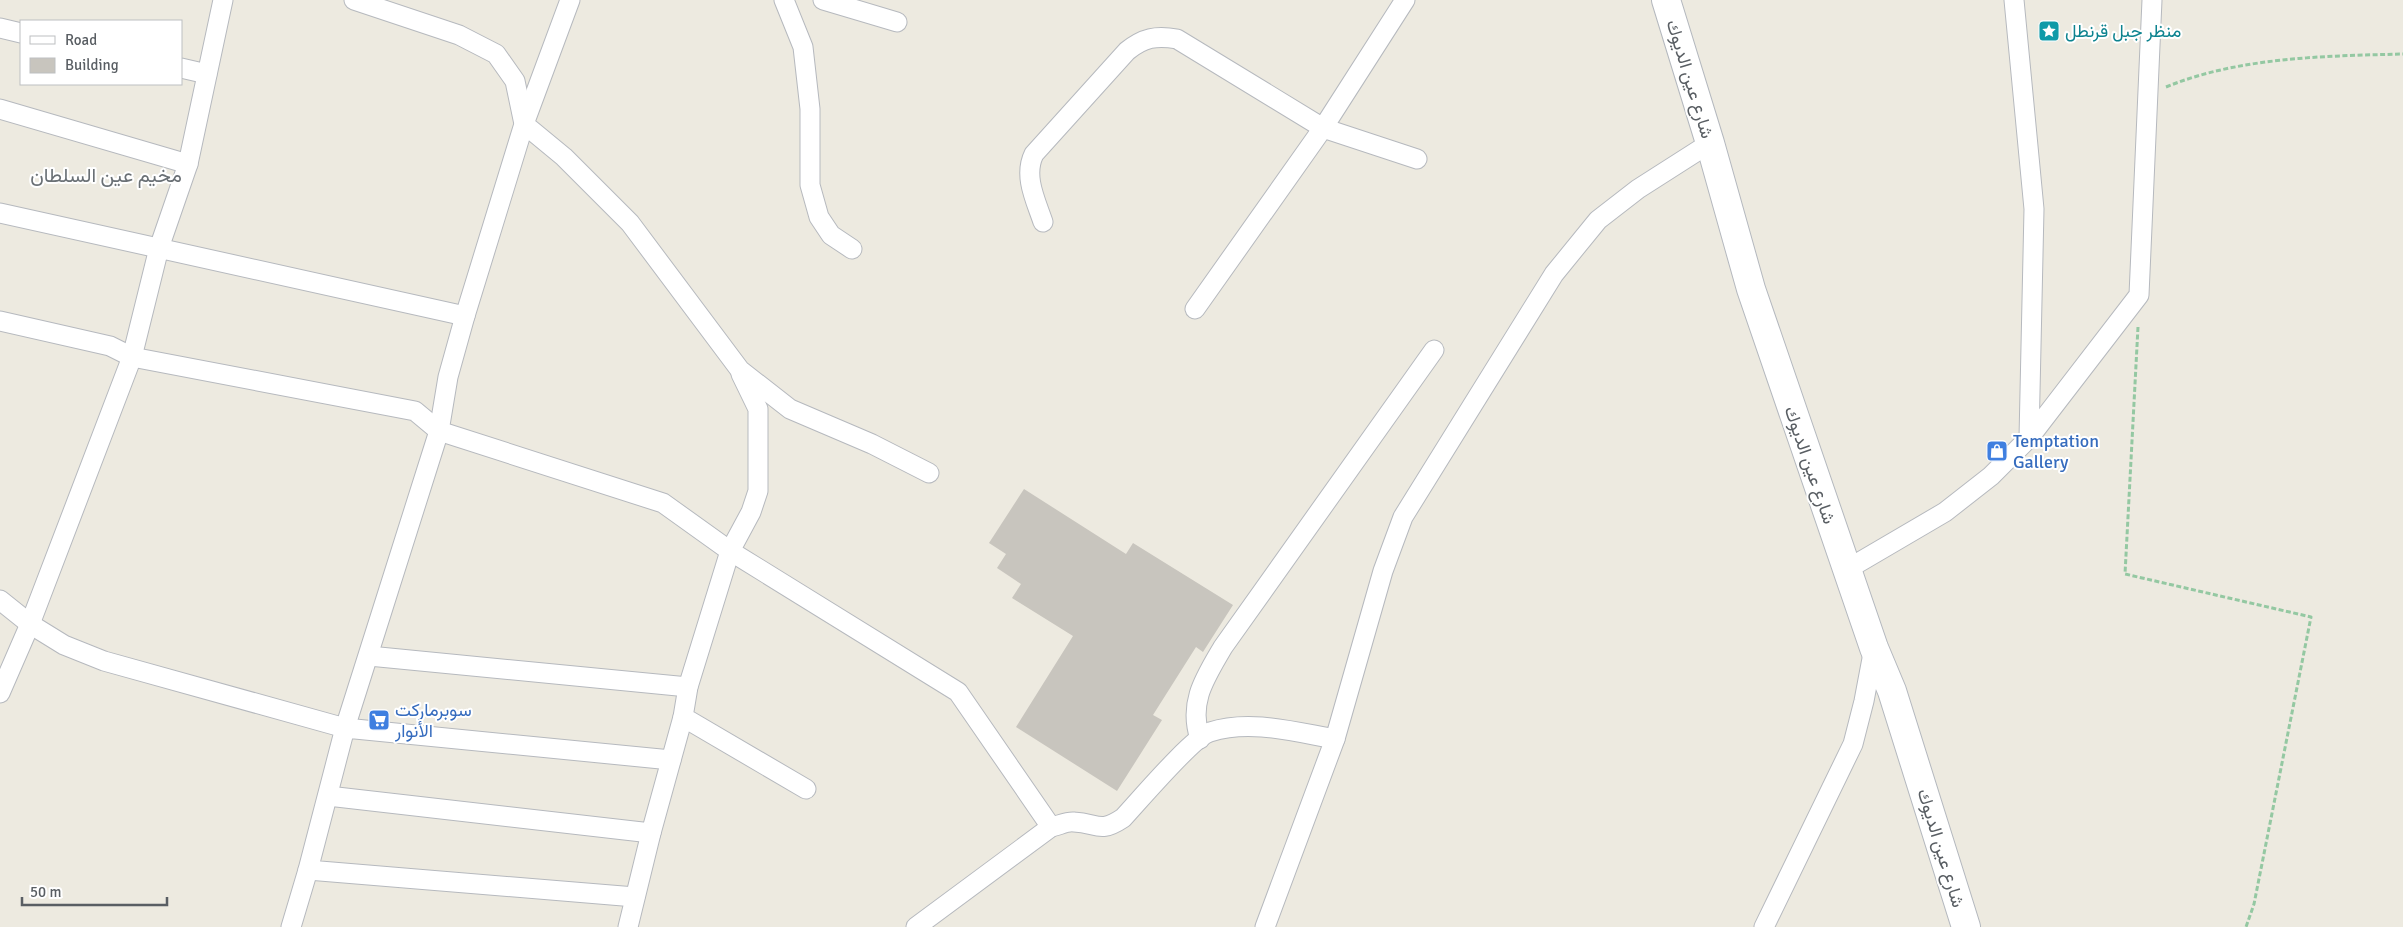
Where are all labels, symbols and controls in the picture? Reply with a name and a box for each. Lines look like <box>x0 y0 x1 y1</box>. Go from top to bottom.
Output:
street label: شارع عين الديوك <box>1661 17 1719 141</box>
place icon: منظر جبل قرنطل <box>2037 19 2061 43</box>
legend <box>20 20 182 85</box>
place label: منظر جبل قرنطل <box>2065 20 2181 42</box>
text: Road <box>65 31 97 49</box>
text: Building <box>65 56 119 74</box>
district label: مخيم عين السلطان <box>30 163 182 188</box>
street label: شارع عين الديوك <box>1779 403 1840 527</box>
place label: Temptation Gallery <box>2013 430 2099 473</box>
shop icon: Temptation Gallery <box>1985 439 2009 463</box>
place label: سوبرماركت الأنوار <box>394 699 472 742</box>
supermarket icon: سوبرماركت الأنوار <box>367 708 391 732</box>
street label: شارع عين الديوك <box>1912 786 1970 910</box>
scale bar <box>22 874 168 906</box>
text: 50 m <box>30 883 61 901</box>

